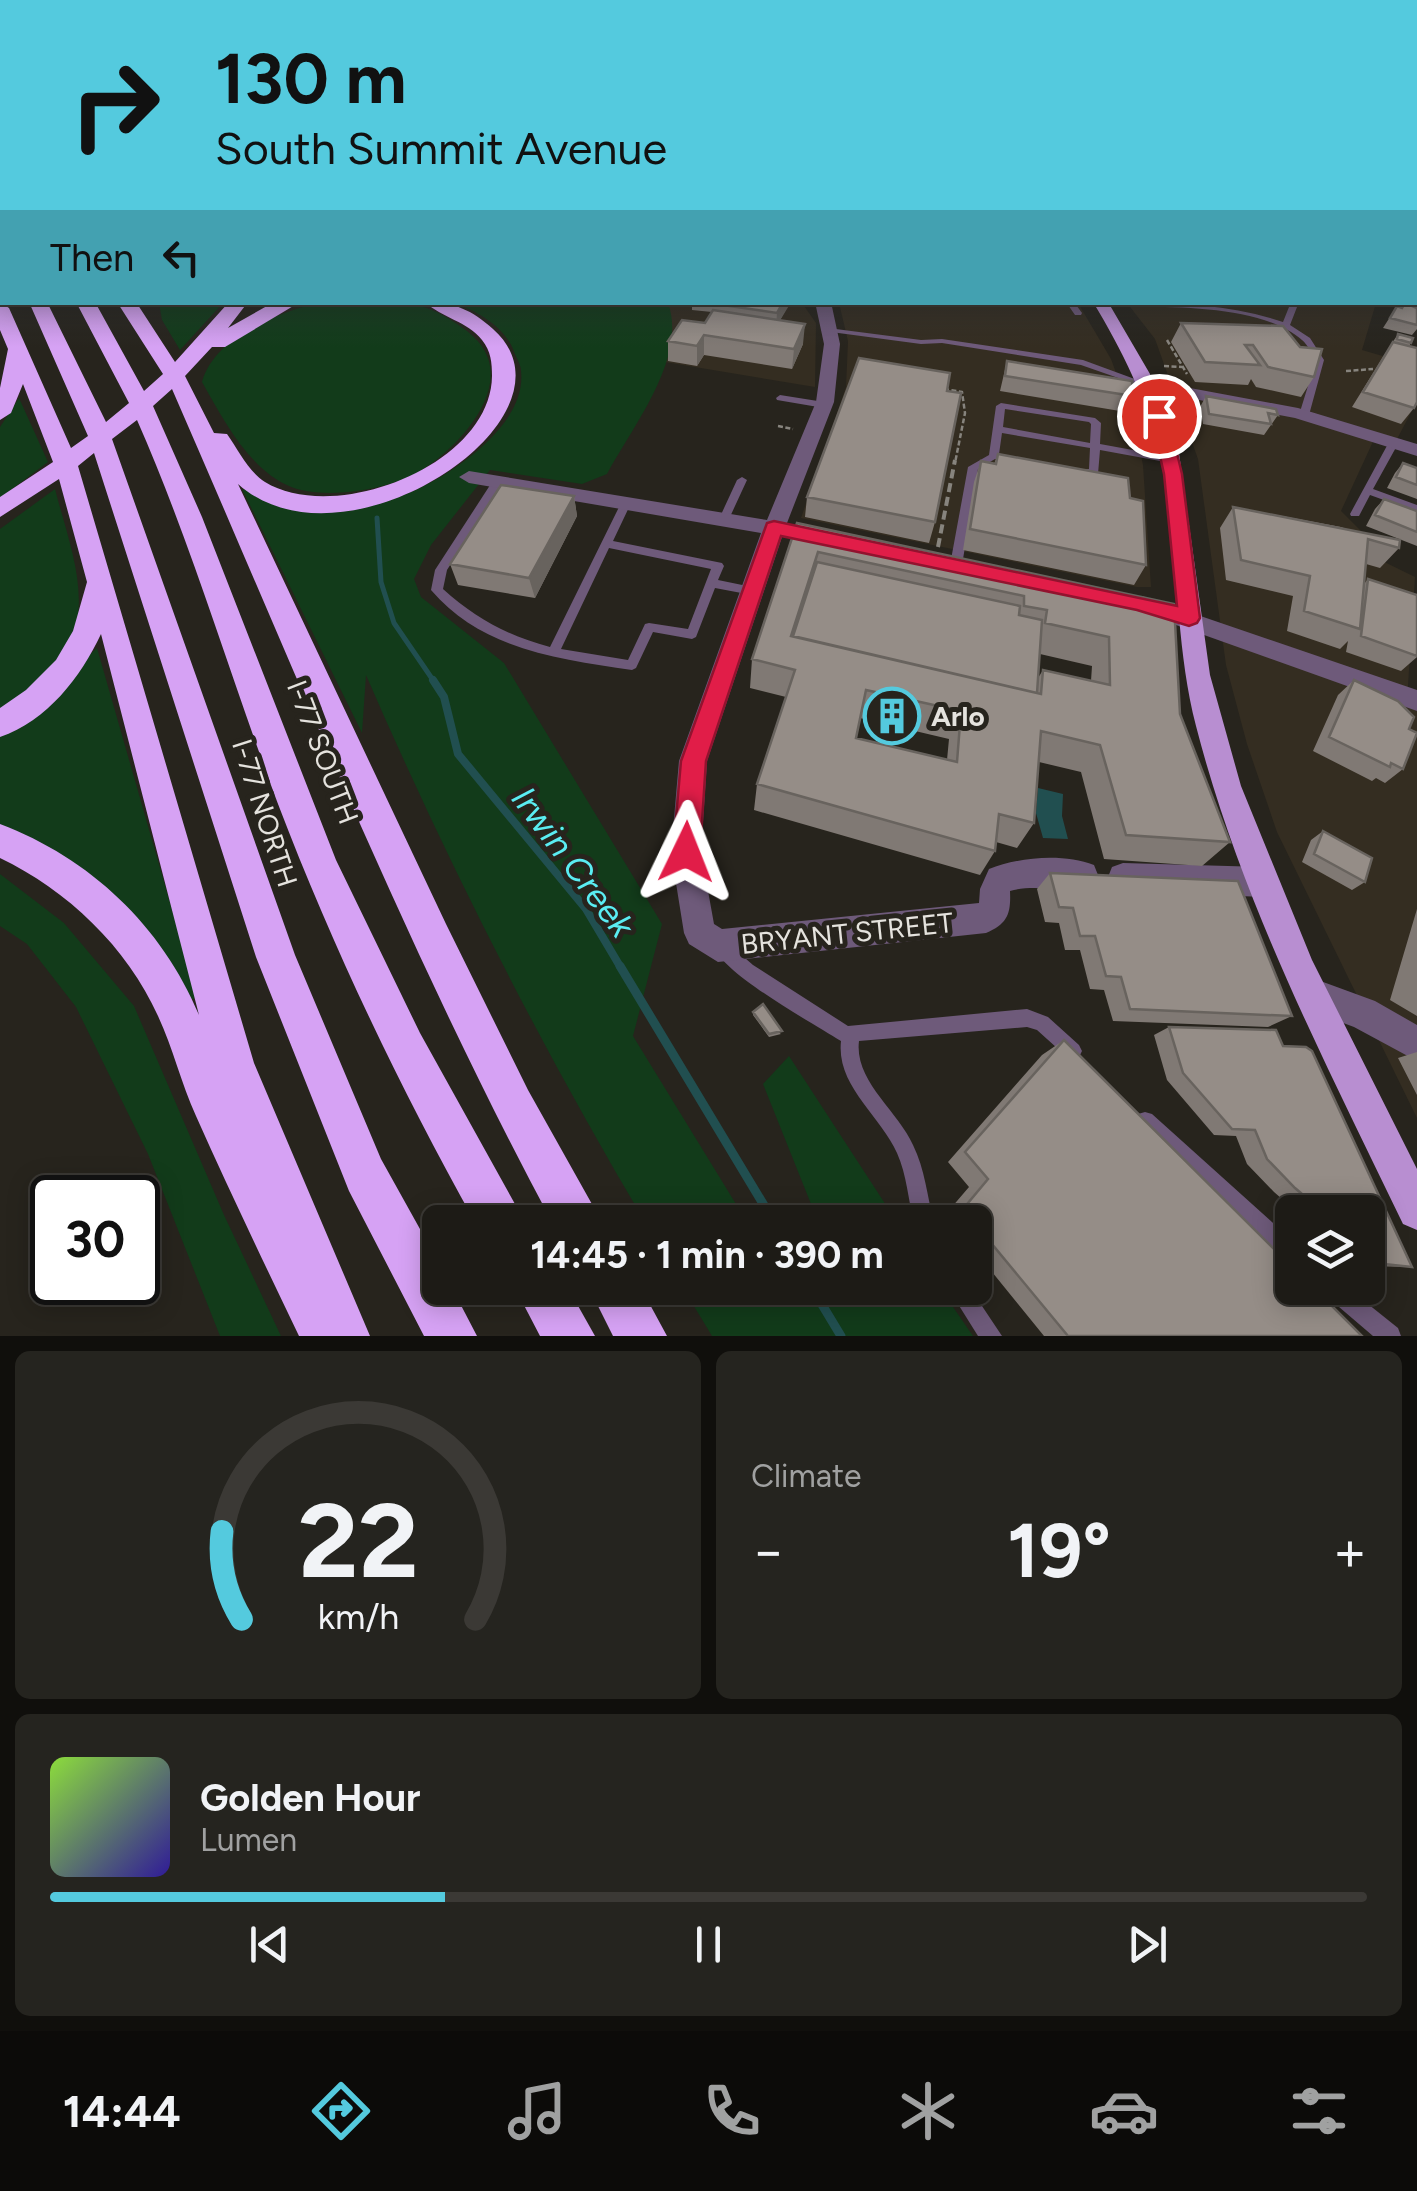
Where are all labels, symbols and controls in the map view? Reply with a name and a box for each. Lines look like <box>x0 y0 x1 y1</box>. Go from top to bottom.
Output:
text: 130 m <box>215 36 407 121</box>
icon: right <box>50 40 180 170</box>
text: South Summit Avenue <box>215 121 667 175</box>
icon: left <box>154 230 209 285</box>
text: Then <box>50 235 134 281</box>
pin <box>1117 374 1202 459</box>
icon: arrive <box>1132 389 1187 444</box>
street label: I-77 SOUTH <box>280 675 366 829</box>
building icon: Arlo <box>862 686 922 746</box>
place label: Arlo <box>931 699 985 733</box>
street label: I-77 NORTH <box>225 735 305 891</box>
water label: Irwin Creek <box>503 778 644 946</box>
position arrow <box>634 800 738 904</box>
street label: BRYANT STREET <box>739 905 955 961</box>
speed limit sign: 30 <box>30 1175 160 1305</box>
map controls <box>1275 1195 1385 1305</box>
button: layers <box>1275 1195 1385 1305</box>
text: 14:45 · 1 min · 390 m <box>530 1232 884 1278</box>
text: Climate <box>751 1457 862 1495</box>
text: 22 <box>298 1478 418 1603</box>
text: 19° <box>1007 1506 1111 1596</box>
text: − <box>751 1518 785 1584</box>
text: + <box>1333 1518 1367 1584</box>
text: km/h <box>317 1595 399 1638</box>
text: Golden Hour <box>200 1775 421 1821</box>
text: Lumen <box>200 1821 297 1859</box>
icon: previous <box>242 1917 297 1972</box>
icon: pause <box>681 1917 736 1972</box>
icon: next <box>1120 1917 1175 1972</box>
icon: directions <box>306 2076 376 2146</box>
icon: music <box>502 2076 572 2146</box>
icon: phone <box>697 2076 767 2146</box>
icon: climate <box>893 2076 963 2146</box>
icon: car <box>1089 2076 1159 2146</box>
icon: filters <box>1284 2076 1354 2146</box>
text: 14:44 <box>63 2084 181 2138</box>

